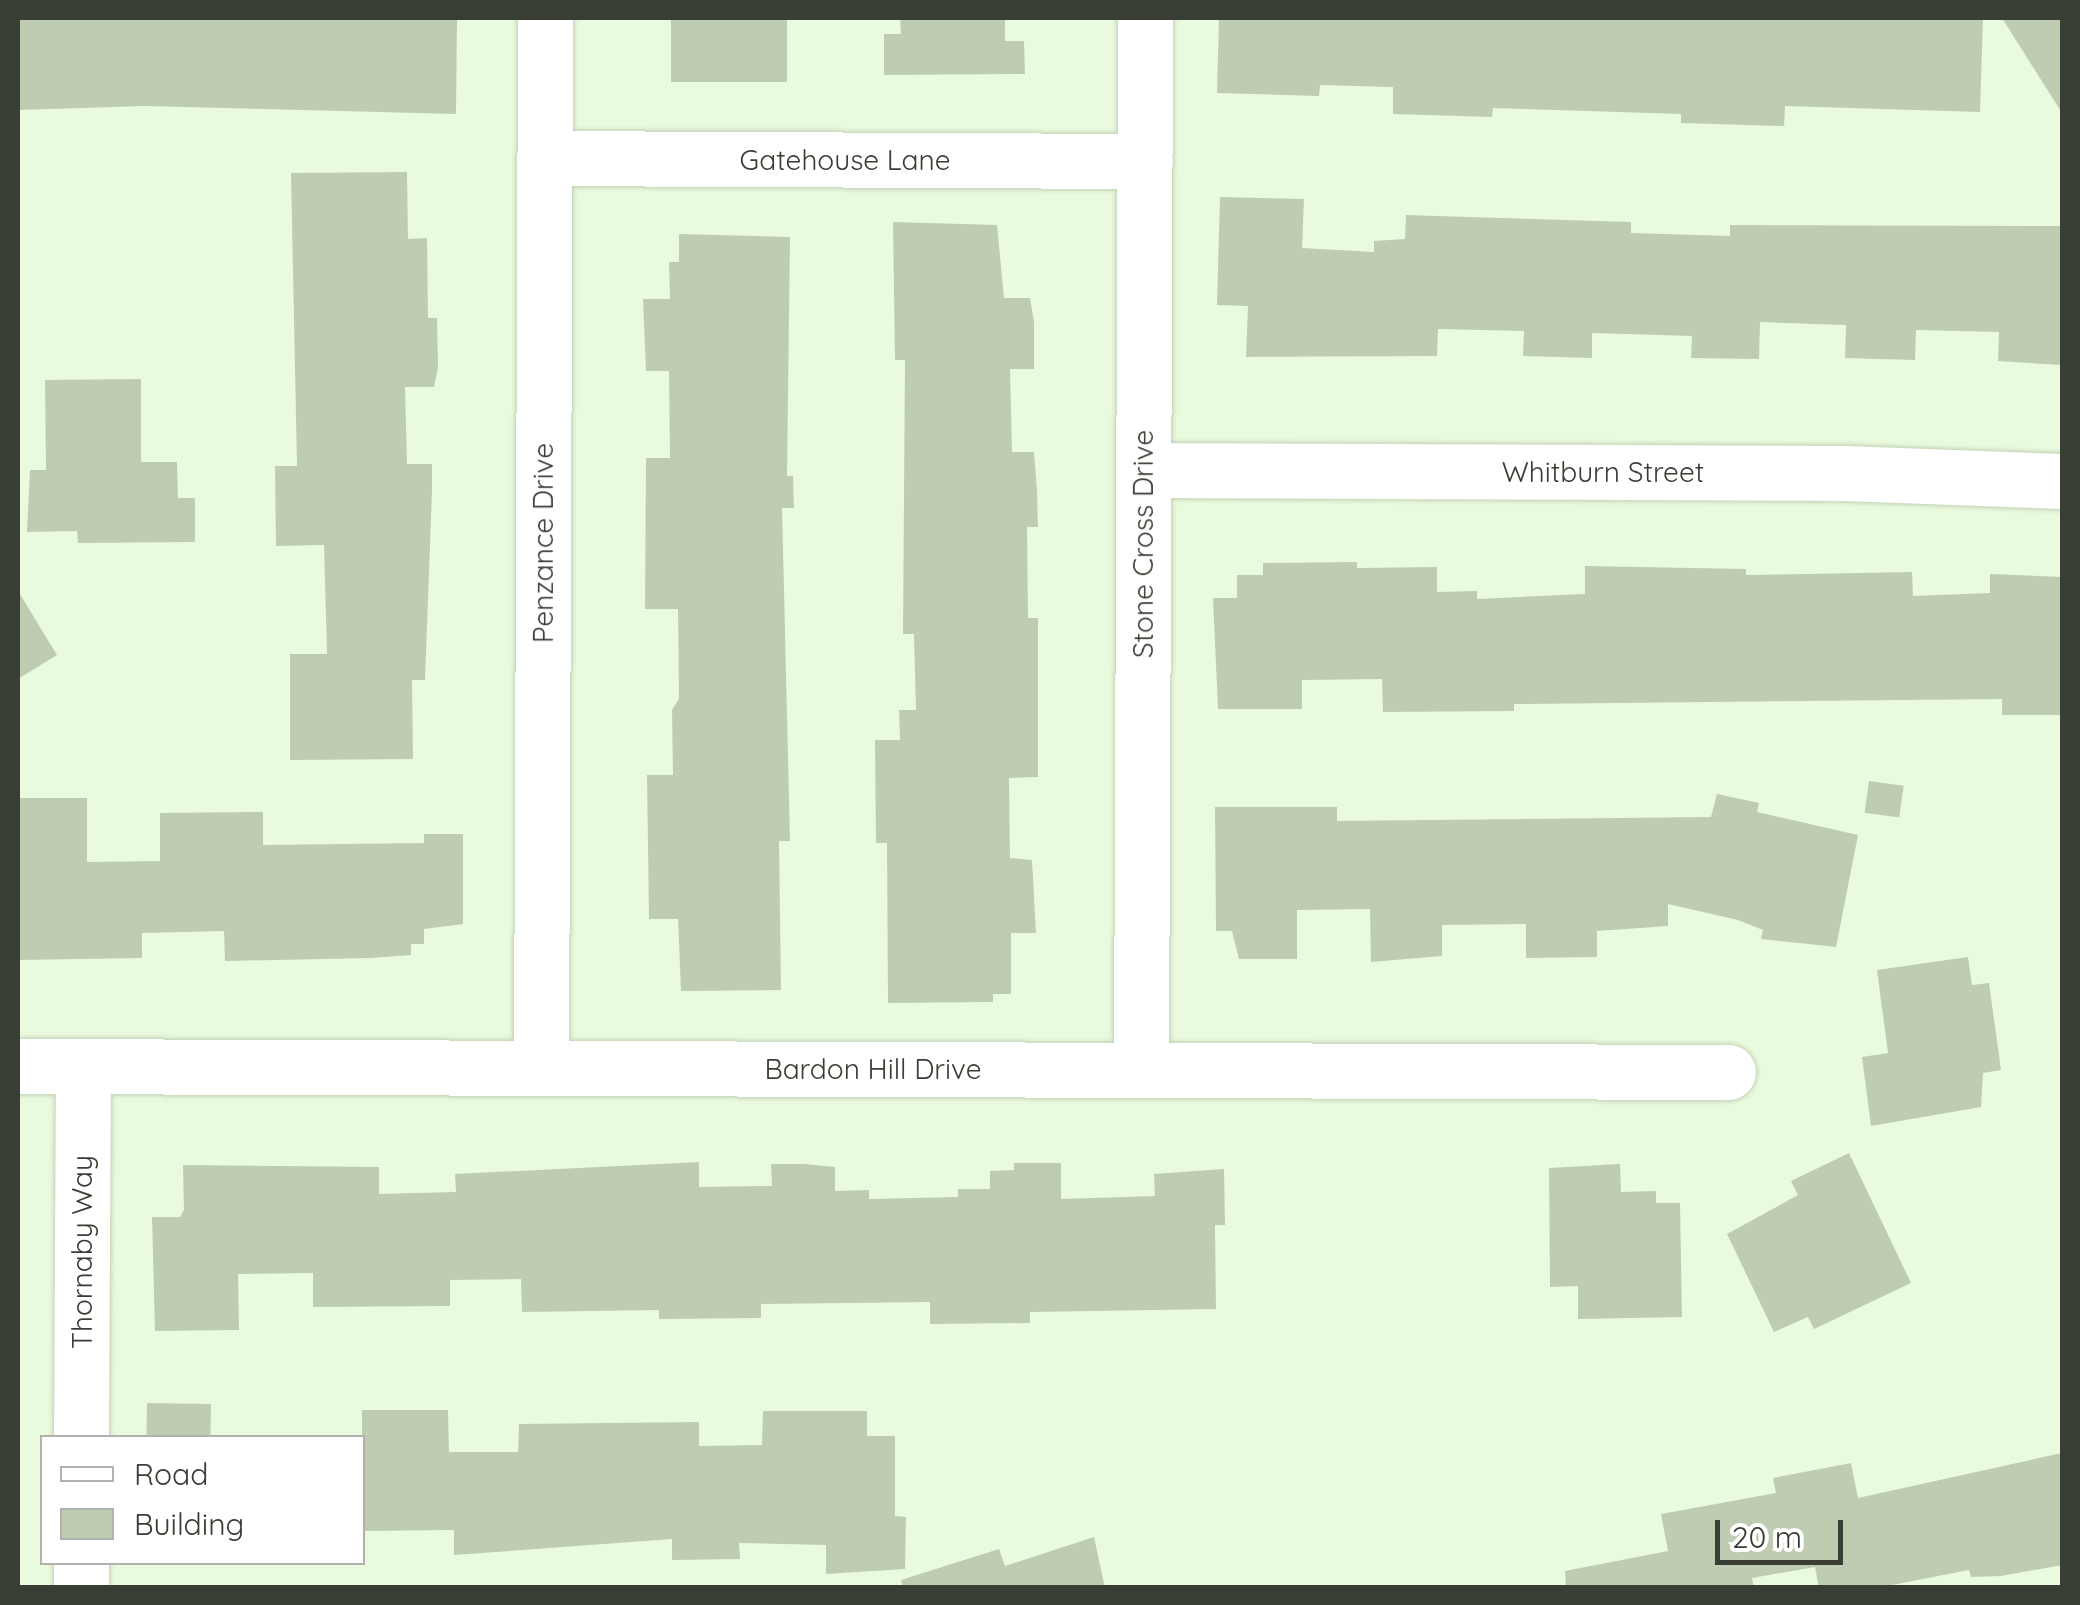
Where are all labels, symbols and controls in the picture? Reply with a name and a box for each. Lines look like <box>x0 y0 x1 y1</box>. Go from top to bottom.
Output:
street label: Gatehouse Lane <box>739 143 951 177</box>
street label: Stone Cross Drive <box>1126 430 1160 658</box>
street label: Penzance Drive <box>526 443 560 643</box>
street label: Whitburn Street <box>1502 455 1704 489</box>
street label: Bardon Hill Drive <box>764 1052 982 1086</box>
street label: Thornaby Way <box>65 1155 99 1349</box>
legend <box>40 1435 365 1565</box>
text: Road <box>134 1455 208 1493</box>
scale bar <box>1720 1500 1848 1562</box>
text: Building <box>134 1505 244 1543</box>
text: 20 m <box>1732 1518 1802 1556</box>

